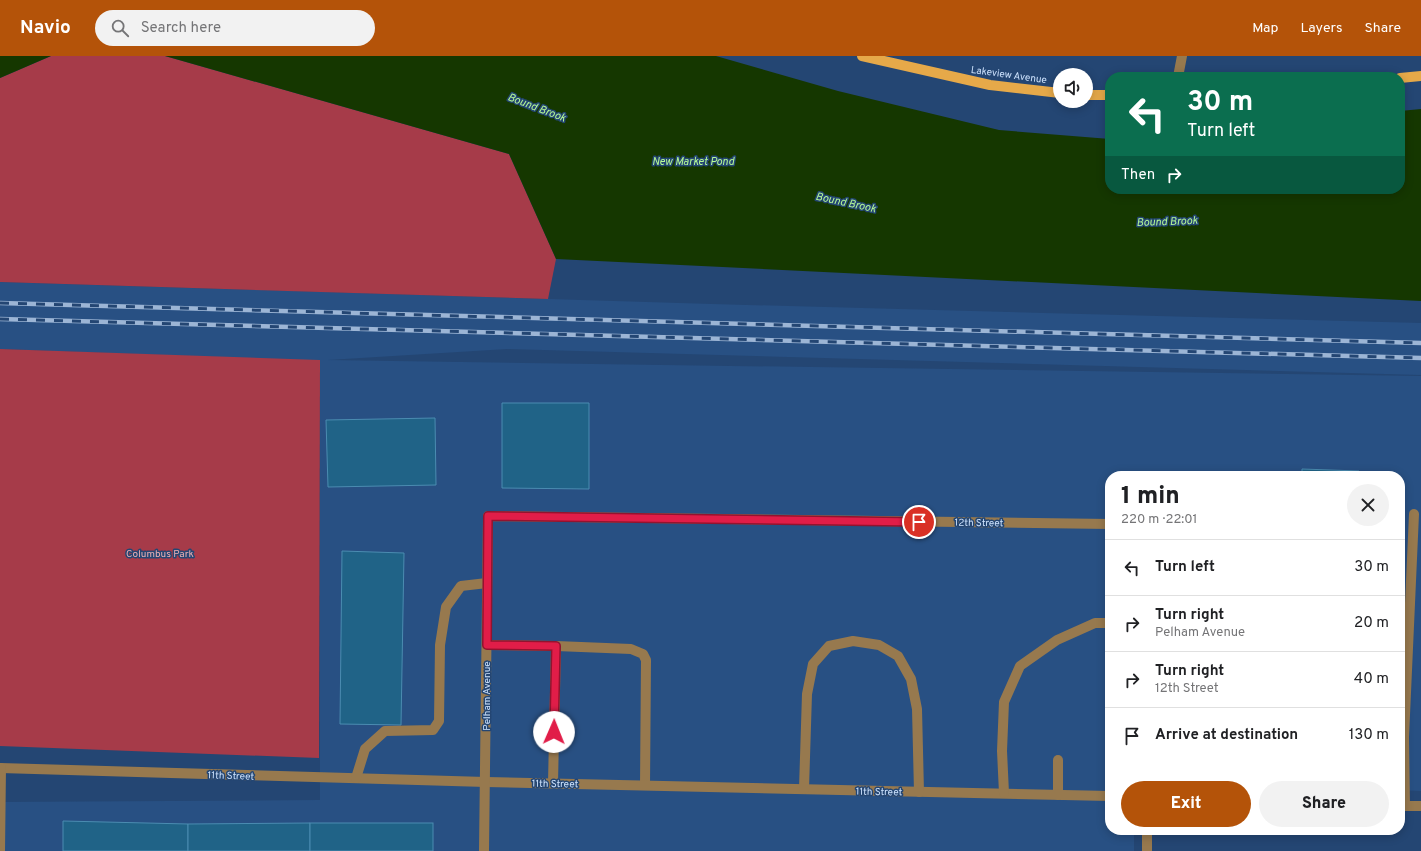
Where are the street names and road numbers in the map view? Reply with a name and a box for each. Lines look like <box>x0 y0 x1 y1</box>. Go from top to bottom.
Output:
street label: Lakeview Avenue <box>970 64 1048 87</box>
street label: 12th Street <box>954 517 1004 530</box>
street label: Pelham Avenue <box>481 661 494 731</box>
street label: 11th Street <box>207 769 255 784</box>
street label: 11th Street <box>532 778 579 791</box>
street label: 11th Street <box>856 786 903 799</box>

